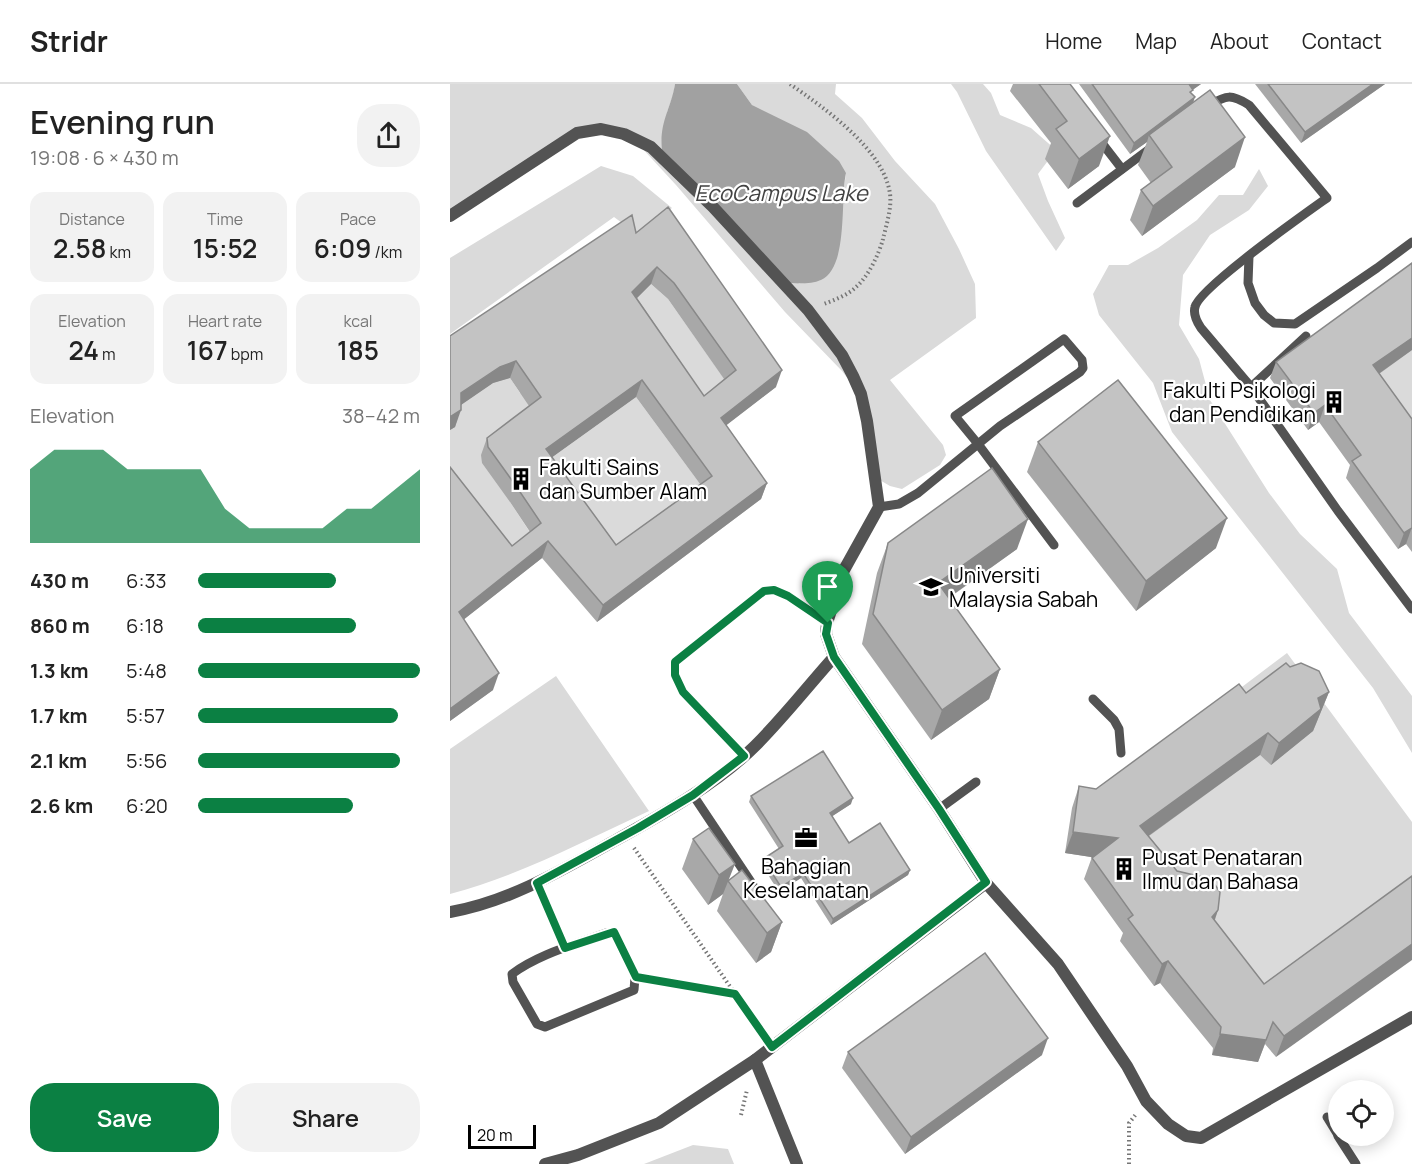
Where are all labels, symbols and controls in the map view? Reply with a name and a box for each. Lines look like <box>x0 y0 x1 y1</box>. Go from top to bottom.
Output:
text: Stridr <box>30 22 108 60</box>
text: Home <box>1045 27 1102 55</box>
text: Map <box>1135 27 1177 55</box>
text: About <box>1210 27 1269 55</box>
text: Contact <box>1302 27 1382 55</box>
text: Evening run <box>30 99 215 144</box>
button: share <box>357 104 420 167</box>
text: 19:08 · 6 × 430 m <box>30 144 179 171</box>
water label: EcoCampus Lake <box>694 178 869 208</box>
text: Distance <box>59 208 125 230</box>
text: Time <box>207 208 243 230</box>
text: Pace <box>340 208 376 230</box>
text: 2.58 <box>53 230 106 266</box>
text: 15:52 <box>193 230 257 266</box>
text: 6:09 <box>314 230 371 266</box>
text: km <box>106 241 131 263</box>
text: /km <box>371 241 402 263</box>
text: Elevation <box>58 310 126 332</box>
text: Heart rate <box>188 310 262 332</box>
text: kcal <box>343 310 373 332</box>
text: 24 <box>68 332 99 368</box>
text: 167 <box>187 332 228 368</box>
text: 185 <box>337 332 379 368</box>
text: m <box>99 343 116 365</box>
text: bpm <box>228 343 263 365</box>
place label: Fakulti Psikologi dan Pendidikan <box>1163 376 1316 428</box>
building icon: Fakulti Psikologi dan Pendidikan <box>1321 389 1347 415</box>
text: Elevation <box>30 402 114 429</box>
text: 38–42 m <box>342 402 420 429</box>
place label: Fakulti Sains dan Sumber Alam <box>539 453 707 505</box>
building icon: Fakulti Sains dan Sumber Alam <box>508 466 534 492</box>
pin <box>802 561 853 623</box>
place label: Universiti Malaysia Sabah <box>949 561 1098 613</box>
text: 430 m <box>30 567 89 594</box>
text: 6:33 <box>126 567 167 594</box>
icon: arrive <box>811 570 844 603</box>
school or university icon: Universiti Malaysia Sabah <box>918 574 944 600</box>
text: 860 m <box>30 612 90 639</box>
text: 6:18 <box>126 612 164 639</box>
text: 1.3 km <box>30 657 88 684</box>
text: 5:48 <box>126 657 167 684</box>
text: 1.7 km <box>30 702 87 729</box>
text: 5:57 <box>126 702 165 729</box>
text: 2.1 km <box>30 747 87 774</box>
text: 5:56 <box>126 747 168 774</box>
text: 2.6 km <box>30 792 93 819</box>
text: 6:20 <box>126 792 168 819</box>
office icon: Bahagian Keselamatan <box>793 825 819 851</box>
place label: Pusat Penataran Ilmu dan Bahasa <box>1142 843 1303 895</box>
place label: Bahagian Keselamatan <box>743 852 869 904</box>
building icon: Pusat Penataran Ilmu dan Bahasa <box>1111 856 1137 882</box>
map controls <box>1328 1080 1394 1146</box>
button: locate <box>1328 1080 1394 1146</box>
button: Save <box>30 1083 219 1152</box>
button: Share <box>231 1083 420 1152</box>
scale bar <box>468 1122 536 1150</box>
text: 20 m <box>477 1124 513 1146</box>

